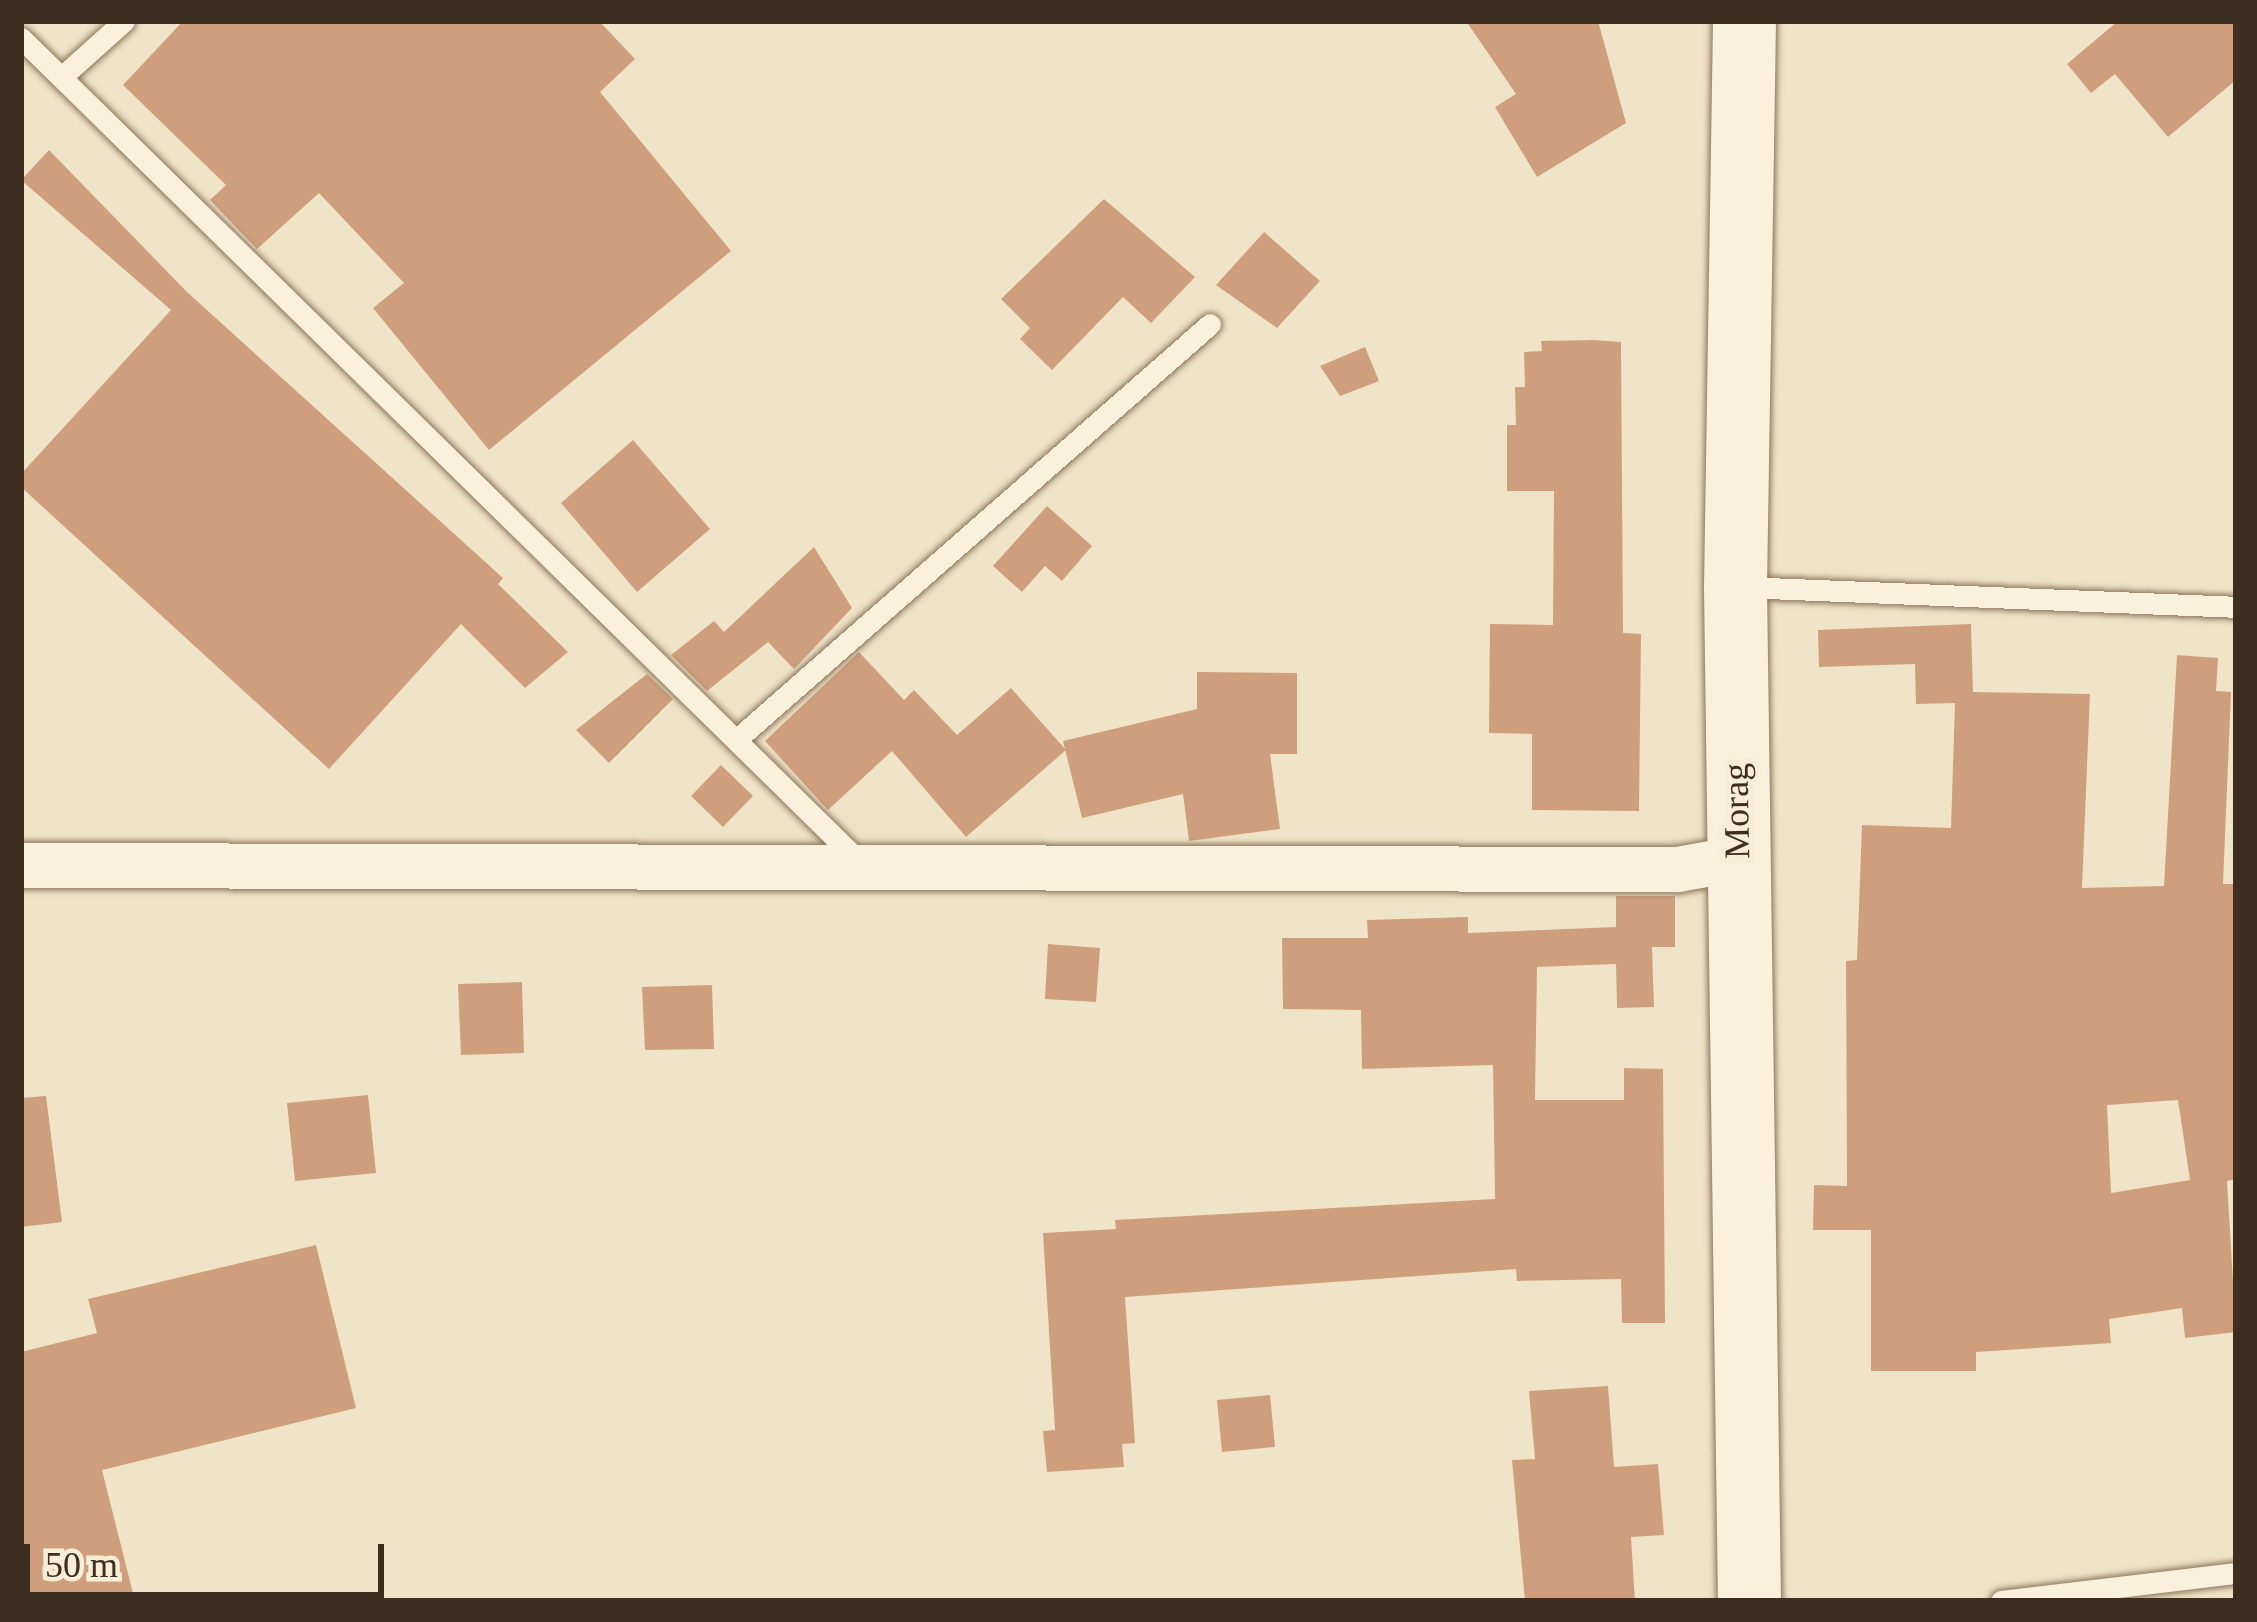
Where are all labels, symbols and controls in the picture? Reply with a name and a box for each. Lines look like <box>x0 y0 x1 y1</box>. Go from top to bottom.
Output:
street label: Morag <box>1715 763 1759 859</box>
scale bar <box>30 1520 390 1594</box>
text: 50 m <box>45 1545 118 1585</box>

